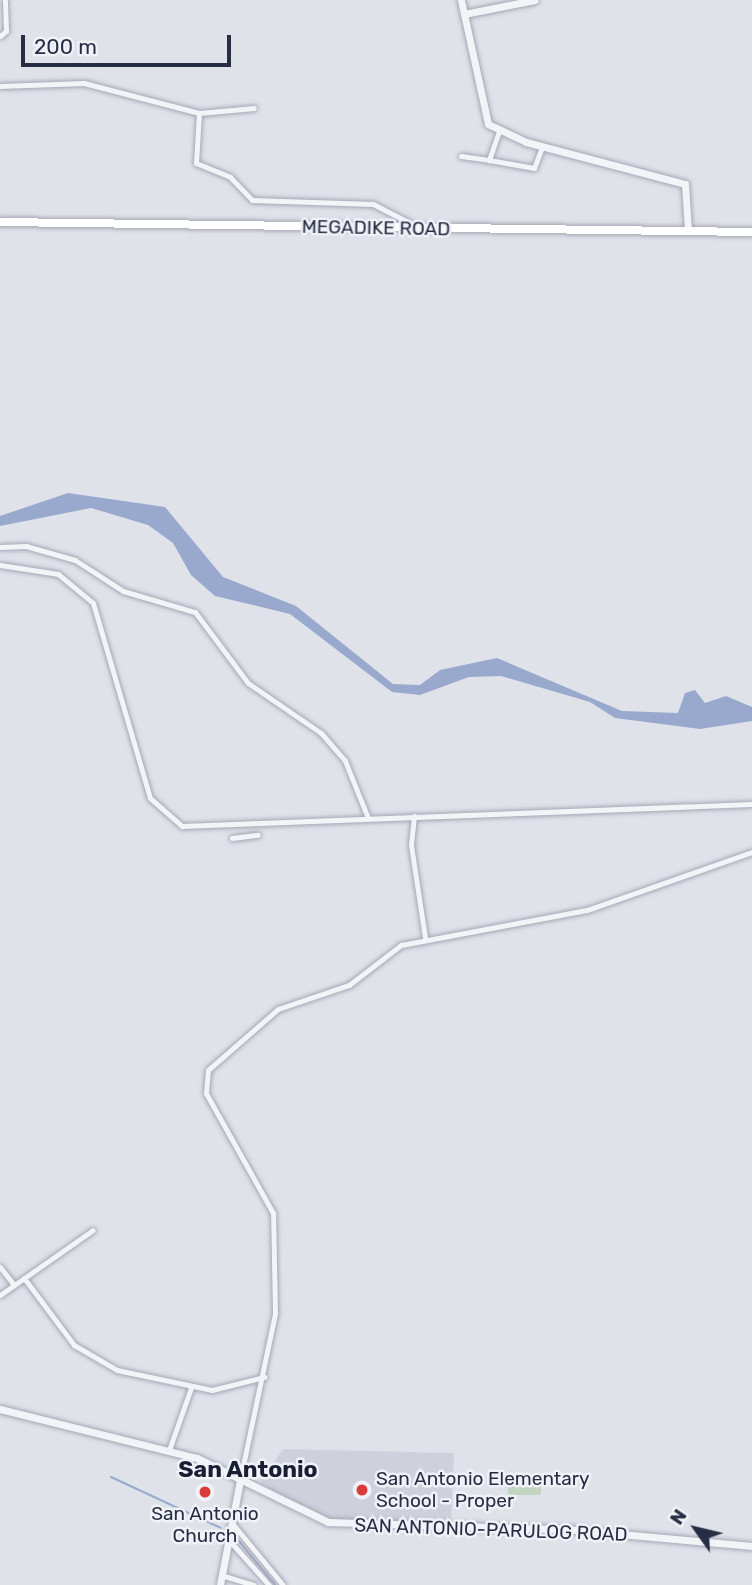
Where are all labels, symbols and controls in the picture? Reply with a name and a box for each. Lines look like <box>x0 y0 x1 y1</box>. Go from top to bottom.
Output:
scale bar <box>24 21 234 65</box>
text: 200 m <box>34 34 97 59</box>
street label: MEGADIKE ROAD <box>302 215 450 241</box>
district label: San Antonio <box>178 1455 318 1483</box>
place label: San Antonio Elementary School - Proper <box>376 1468 590 1512</box>
marker: San Antonio Elementary School - Proper <box>354 1482 370 1498</box>
marker: San Antonio Church <box>197 1484 213 1500</box>
north arrow <box>661 1494 731 1564</box>
place label: San Antonio Church <box>151 1503 259 1547</box>
text: N <box>665 1505 692 1529</box>
street label: SAN ANTONIO-PARULOG ROAD <box>354 1514 628 1546</box>

